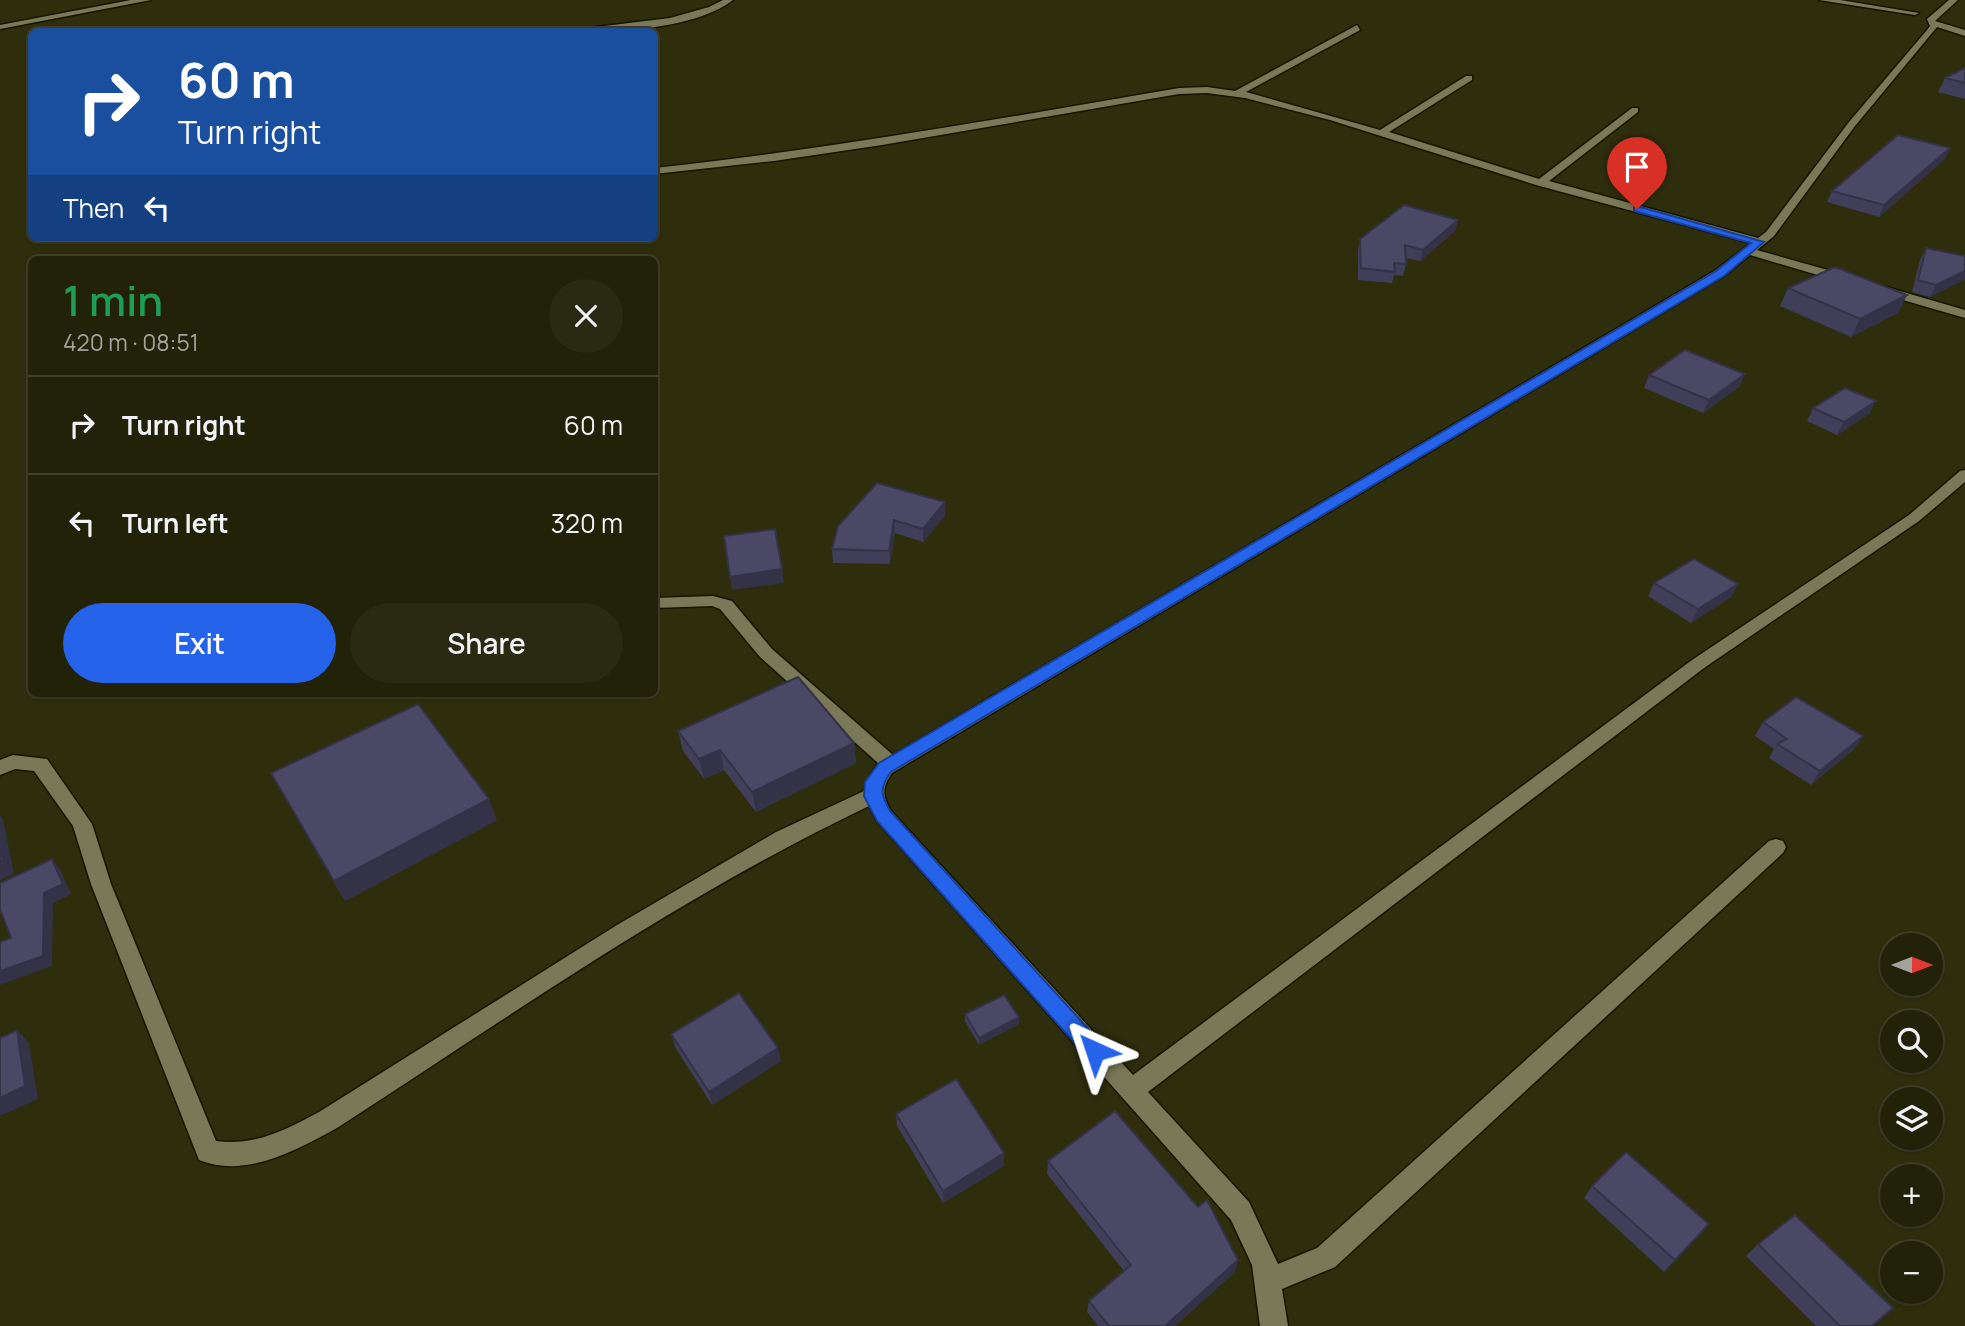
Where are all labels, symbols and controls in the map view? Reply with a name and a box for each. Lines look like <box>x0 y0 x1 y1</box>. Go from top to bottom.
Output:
text: 60 m <box>178 46 295 113</box>
icon: right <box>63 56 154 147</box>
text: Turn right <box>178 110 321 154</box>
pin <box>1607 137 1667 209</box>
icon: arrive <box>1618 148 1656 186</box>
icon: left <box>138 189 176 227</box>
text: Then <box>63 190 124 226</box>
text: 1 min <box>63 271 163 329</box>
button: close <box>549 279 623 353</box>
text: 420 m · 08:51 <box>63 326 199 358</box>
icon: right <box>63 406 101 444</box>
text: Turn right <box>122 407 246 443</box>
text: 60 m <box>564 407 623 443</box>
icon: left <box>63 504 101 542</box>
text: Turn left <box>122 505 229 541</box>
text: 320 m <box>551 505 623 541</box>
button: Exit <box>63 603 336 683</box>
button: Share <box>350 603 623 683</box>
north arrow <box>1880 933 1942 996</box>
map controls <box>1880 933 1943 1304</box>
button: search <box>1880 1010 1943 1073</box>
position arrow <box>1058 1014 1132 1088</box>
button: layers <box>1880 1087 1943 1150</box>
button: + <box>1880 1164 1943 1227</box>
button: − <box>1880 1241 1943 1304</box>

